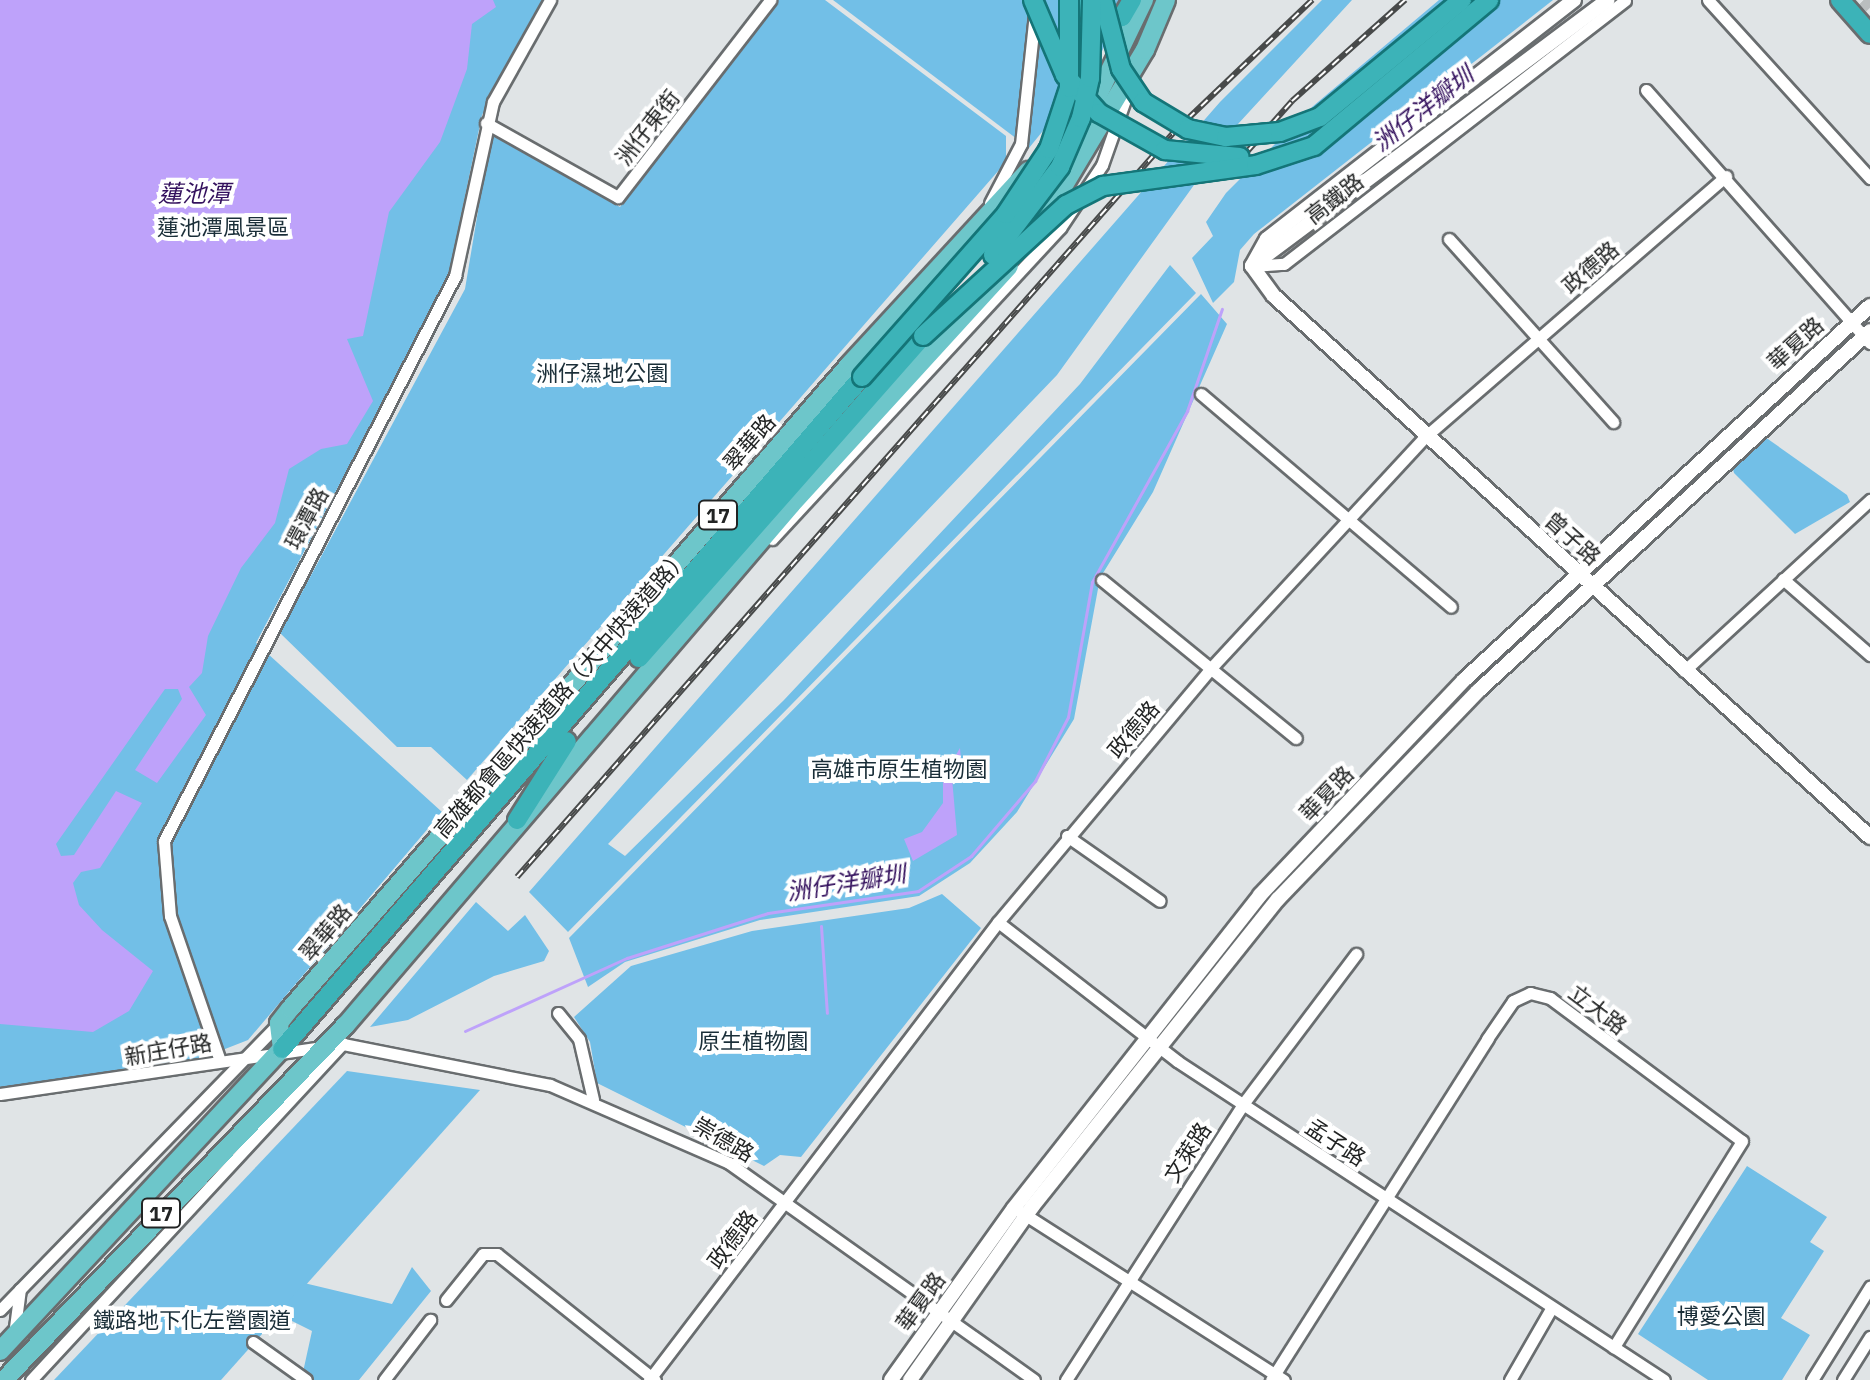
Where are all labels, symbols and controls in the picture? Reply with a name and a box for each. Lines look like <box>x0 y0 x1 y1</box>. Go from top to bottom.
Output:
water label: 洲仔洋瓣圳 <box>1367 61 1479 157</box>
street label: 洲仔東街 <box>610 84 684 170</box>
street label: 高鐵路 <box>1300 167 1368 229</box>
water label: 蓮池潭 <box>158 180 230 208</box>
park label: 蓮池潭風景區 <box>157 214 289 240</box>
street label: 政德路 <box>1556 235 1624 299</box>
street label: 華夏路 <box>1762 311 1828 375</box>
park label: 洲仔濕地公園 <box>536 360 668 386</box>
street label: 翠華路 <box>717 408 781 476</box>
street label: 環潭路 <box>279 483 333 553</box>
road number: 17 <box>698 499 738 531</box>
street label: 曾子路 <box>1540 506 1606 570</box>
street label: 高雄都會區快速道路（大中快速道路） <box>428 543 694 843</box>
street label: 政德路 <box>1102 695 1164 763</box>
park label: 高雄市原生植物園 <box>811 756 987 782</box>
street label: 華夏路 <box>1294 760 1358 826</box>
water label: 洲仔洋瓣圳 <box>784 859 908 907</box>
street label: 翠華路 <box>294 898 356 966</box>
street label: 立大路 <box>1564 979 1632 1039</box>
street label: 新庄仔路 <box>122 1028 214 1070</box>
park label: 原生植物園 <box>698 1028 808 1054</box>
street label: 崇德路 <box>689 1111 759 1167</box>
street label: 孟子路 <box>1301 1113 1371 1171</box>
street label: 文萊路 <box>1158 1117 1216 1187</box>
road number: 17 <box>141 1197 181 1229</box>
street label: 政德路 <box>702 1205 762 1273</box>
street label: 華夏路 <box>890 1267 950 1335</box>
park label: 博愛公園 <box>1677 1303 1765 1329</box>
park label: 鐵路地下化左營園道 <box>93 1307 291 1333</box>

